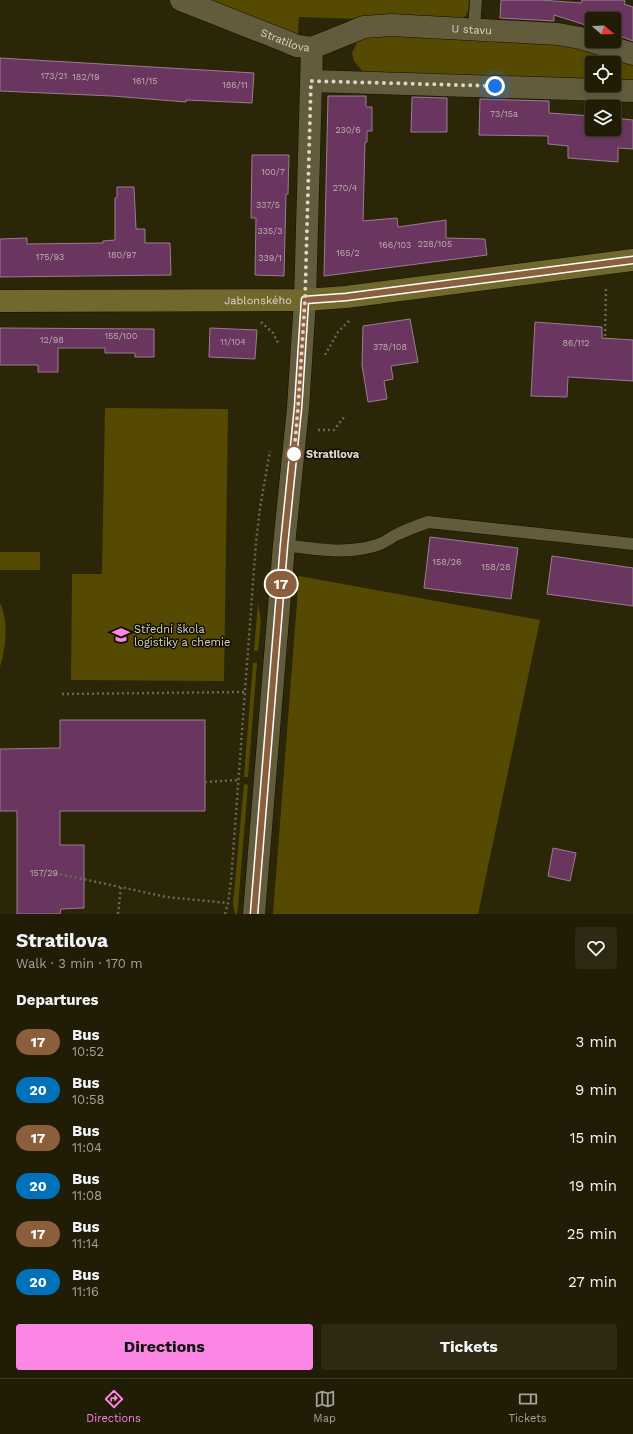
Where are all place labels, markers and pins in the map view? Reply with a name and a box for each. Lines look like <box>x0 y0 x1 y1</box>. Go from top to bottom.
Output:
marker: Stratilova <box>285 445 303 463</box>
place label: Stratilova <box>306 448 360 461</box>
place label: Střední škola logistiky a chemie <box>134 623 230 649</box>
school or university icon: Střední škola logistiky a chemie <box>111 625 131 645</box>

